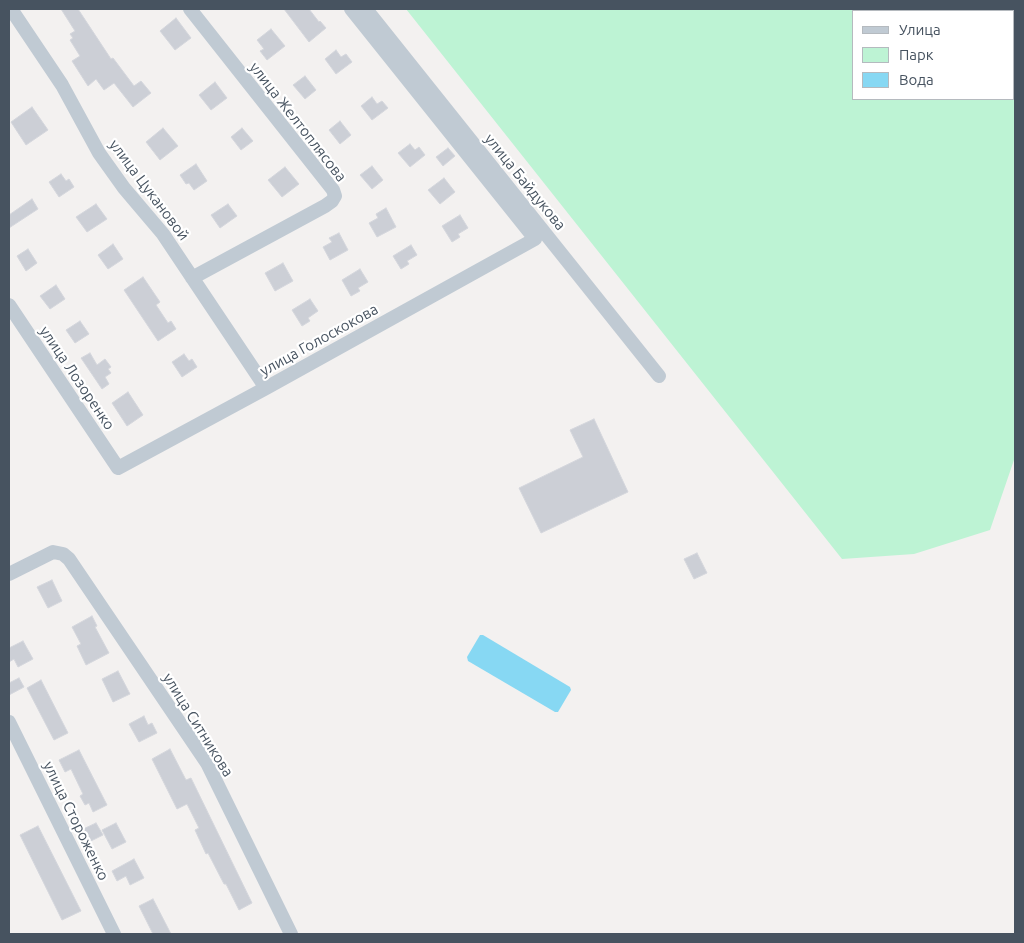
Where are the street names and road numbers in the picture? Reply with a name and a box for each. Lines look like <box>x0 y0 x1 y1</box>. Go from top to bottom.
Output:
street label: улица Желтоплясова <box>246 59 350 185</box>
street label: улица Байдукова <box>481 130 569 234</box>
street label: улица Цукановой <box>105 136 193 244</box>
street label: улица Голоскокова <box>257 300 381 380</box>
street label: улица Лозоренко <box>36 323 118 433</box>
street label: улица Ситникова <box>159 670 237 780</box>
street label: улица Стороженко <box>39 758 113 884</box>

